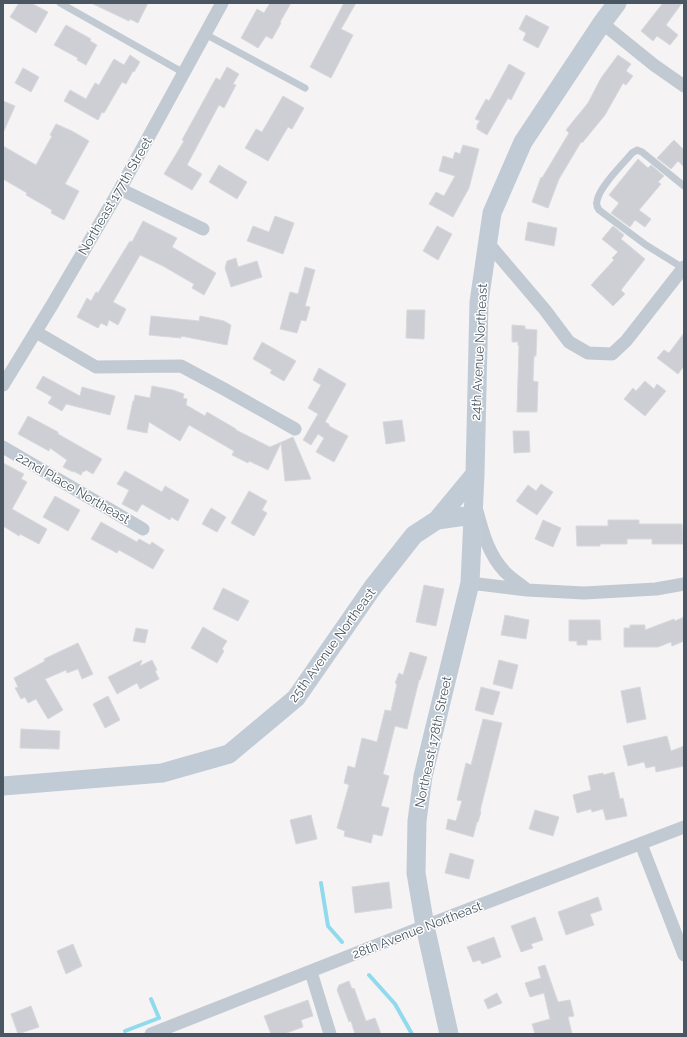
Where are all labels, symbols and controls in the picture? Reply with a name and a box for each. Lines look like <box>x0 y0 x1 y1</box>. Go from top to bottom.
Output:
street label: Northeast 177th Street <box>75 134 155 258</box>
street label: 24th Avenue Northeast <box>468 282 490 421</box>
street label: 22nd Place Northeast <box>13 449 133 527</box>
street label: 25th Avenue Northeast <box>286 585 379 705</box>
street label: Northeast 178th Street <box>412 674 454 809</box>
street label: 28th Avenue Northeast <box>350 898 485 962</box>

